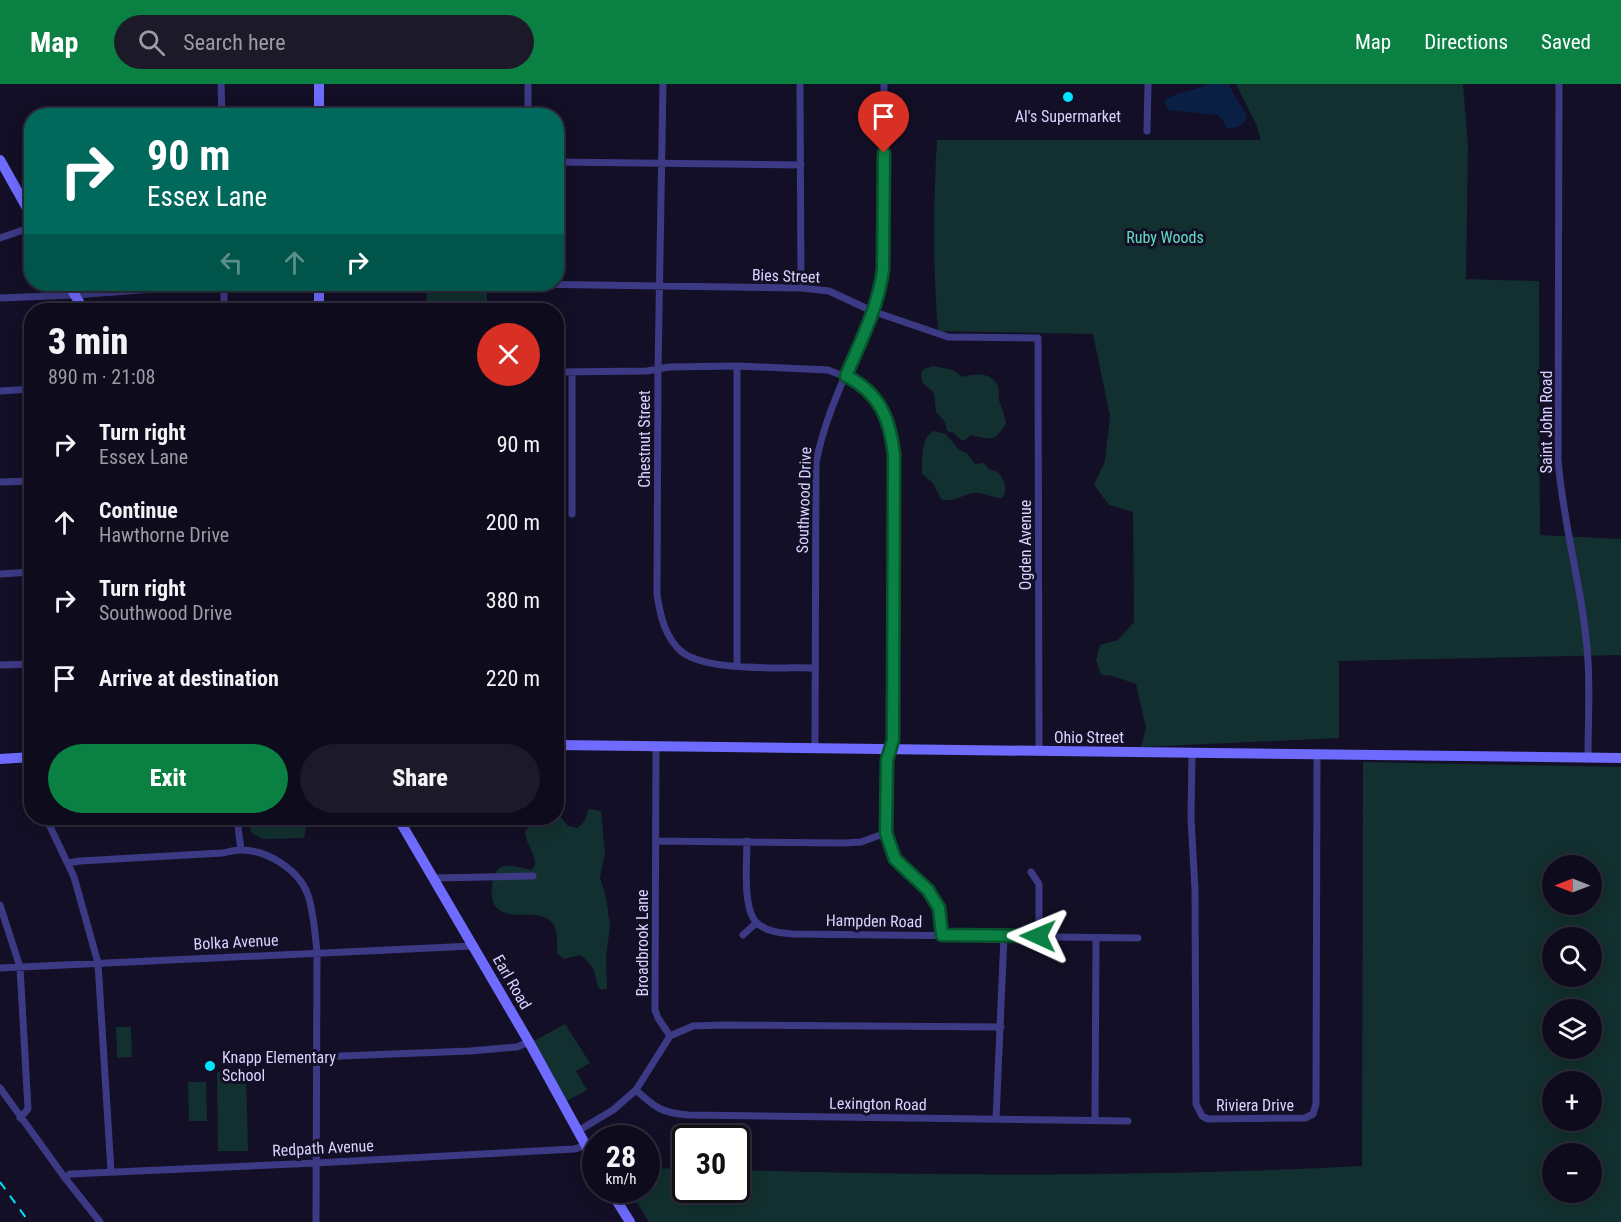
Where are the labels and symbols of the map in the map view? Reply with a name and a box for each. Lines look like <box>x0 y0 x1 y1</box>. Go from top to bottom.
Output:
marker: Al's Supermarket <box>1061 90 1075 104</box>
pin <box>858 91 909 153</box>
place label: Al's Supermarket <box>1015 107 1121 126</box>
park label: Ruby Woods <box>1126 228 1204 247</box>
street label: Bies Street <box>752 265 821 287</box>
street label: Saint John Road <box>1537 371 1556 473</box>
street label: Chestnut Street <box>635 390 654 488</box>
street label: Southwood Drive <box>793 446 815 554</box>
street label: Ogden Avenue <box>1016 500 1035 590</box>
street label: Ohio Street <box>1054 728 1124 747</box>
north arrow <box>1542 855 1602 915</box>
street label: Broadbrook Lane <box>633 889 652 997</box>
position arrow <box>1006 904 1070 968</box>
street label: Hampden Road <box>826 911 922 931</box>
street label: Bolka Avenue <box>193 930 279 954</box>
street label: Earl Road <box>489 951 535 1013</box>
place label: Knapp Elementary School <box>222 1048 336 1085</box>
marker: Knapp Elementary School <box>203 1059 217 1073</box>
street label: Lexington Road <box>829 1094 927 1114</box>
street label: Riviera Drive <box>1216 1096 1294 1115</box>
speed limit sign: 30 <box>672 1125 750 1203</box>
street label: Redpath Avenue <box>272 1136 374 1160</box>

